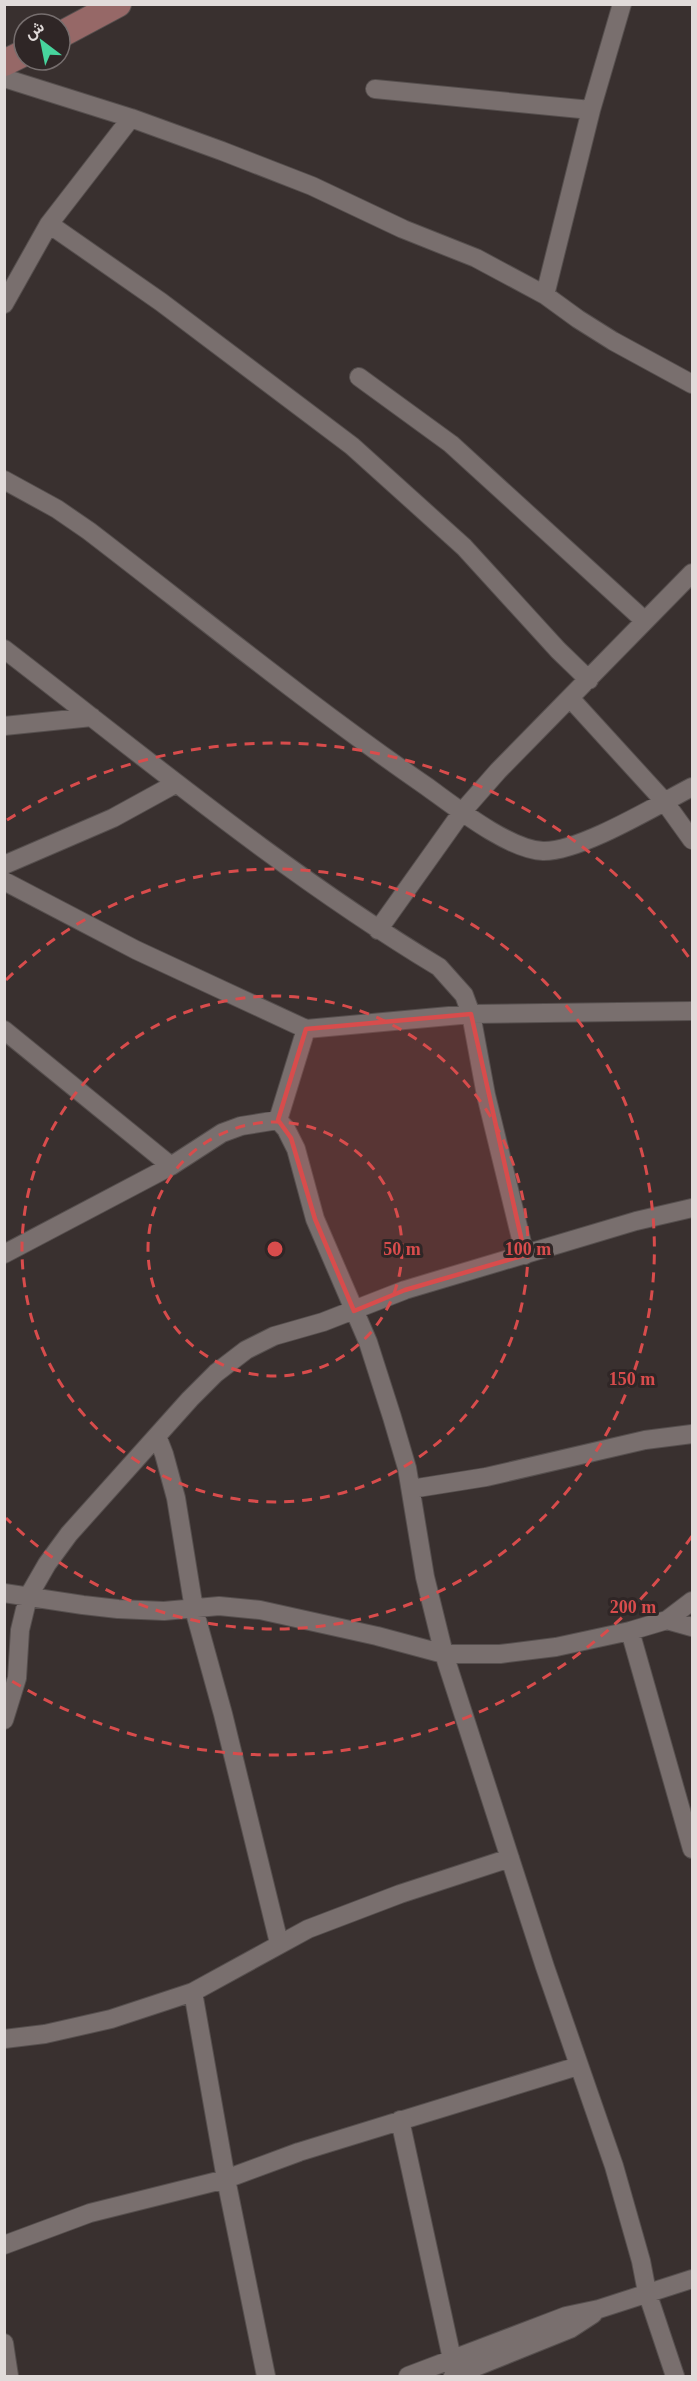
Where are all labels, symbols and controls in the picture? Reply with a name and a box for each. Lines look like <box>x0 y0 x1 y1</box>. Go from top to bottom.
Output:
north arrow <box>12 12 72 72</box>
text: ش <box>22 17 48 43</box>
centre of rings <box>265 1239 285 1259</box>
text: 50 m <box>383 1239 421 1259</box>
text: 100 m <box>505 1239 551 1259</box>
text: 150 m <box>609 1369 655 1389</box>
text: 200 m <box>610 1597 656 1617</box>

